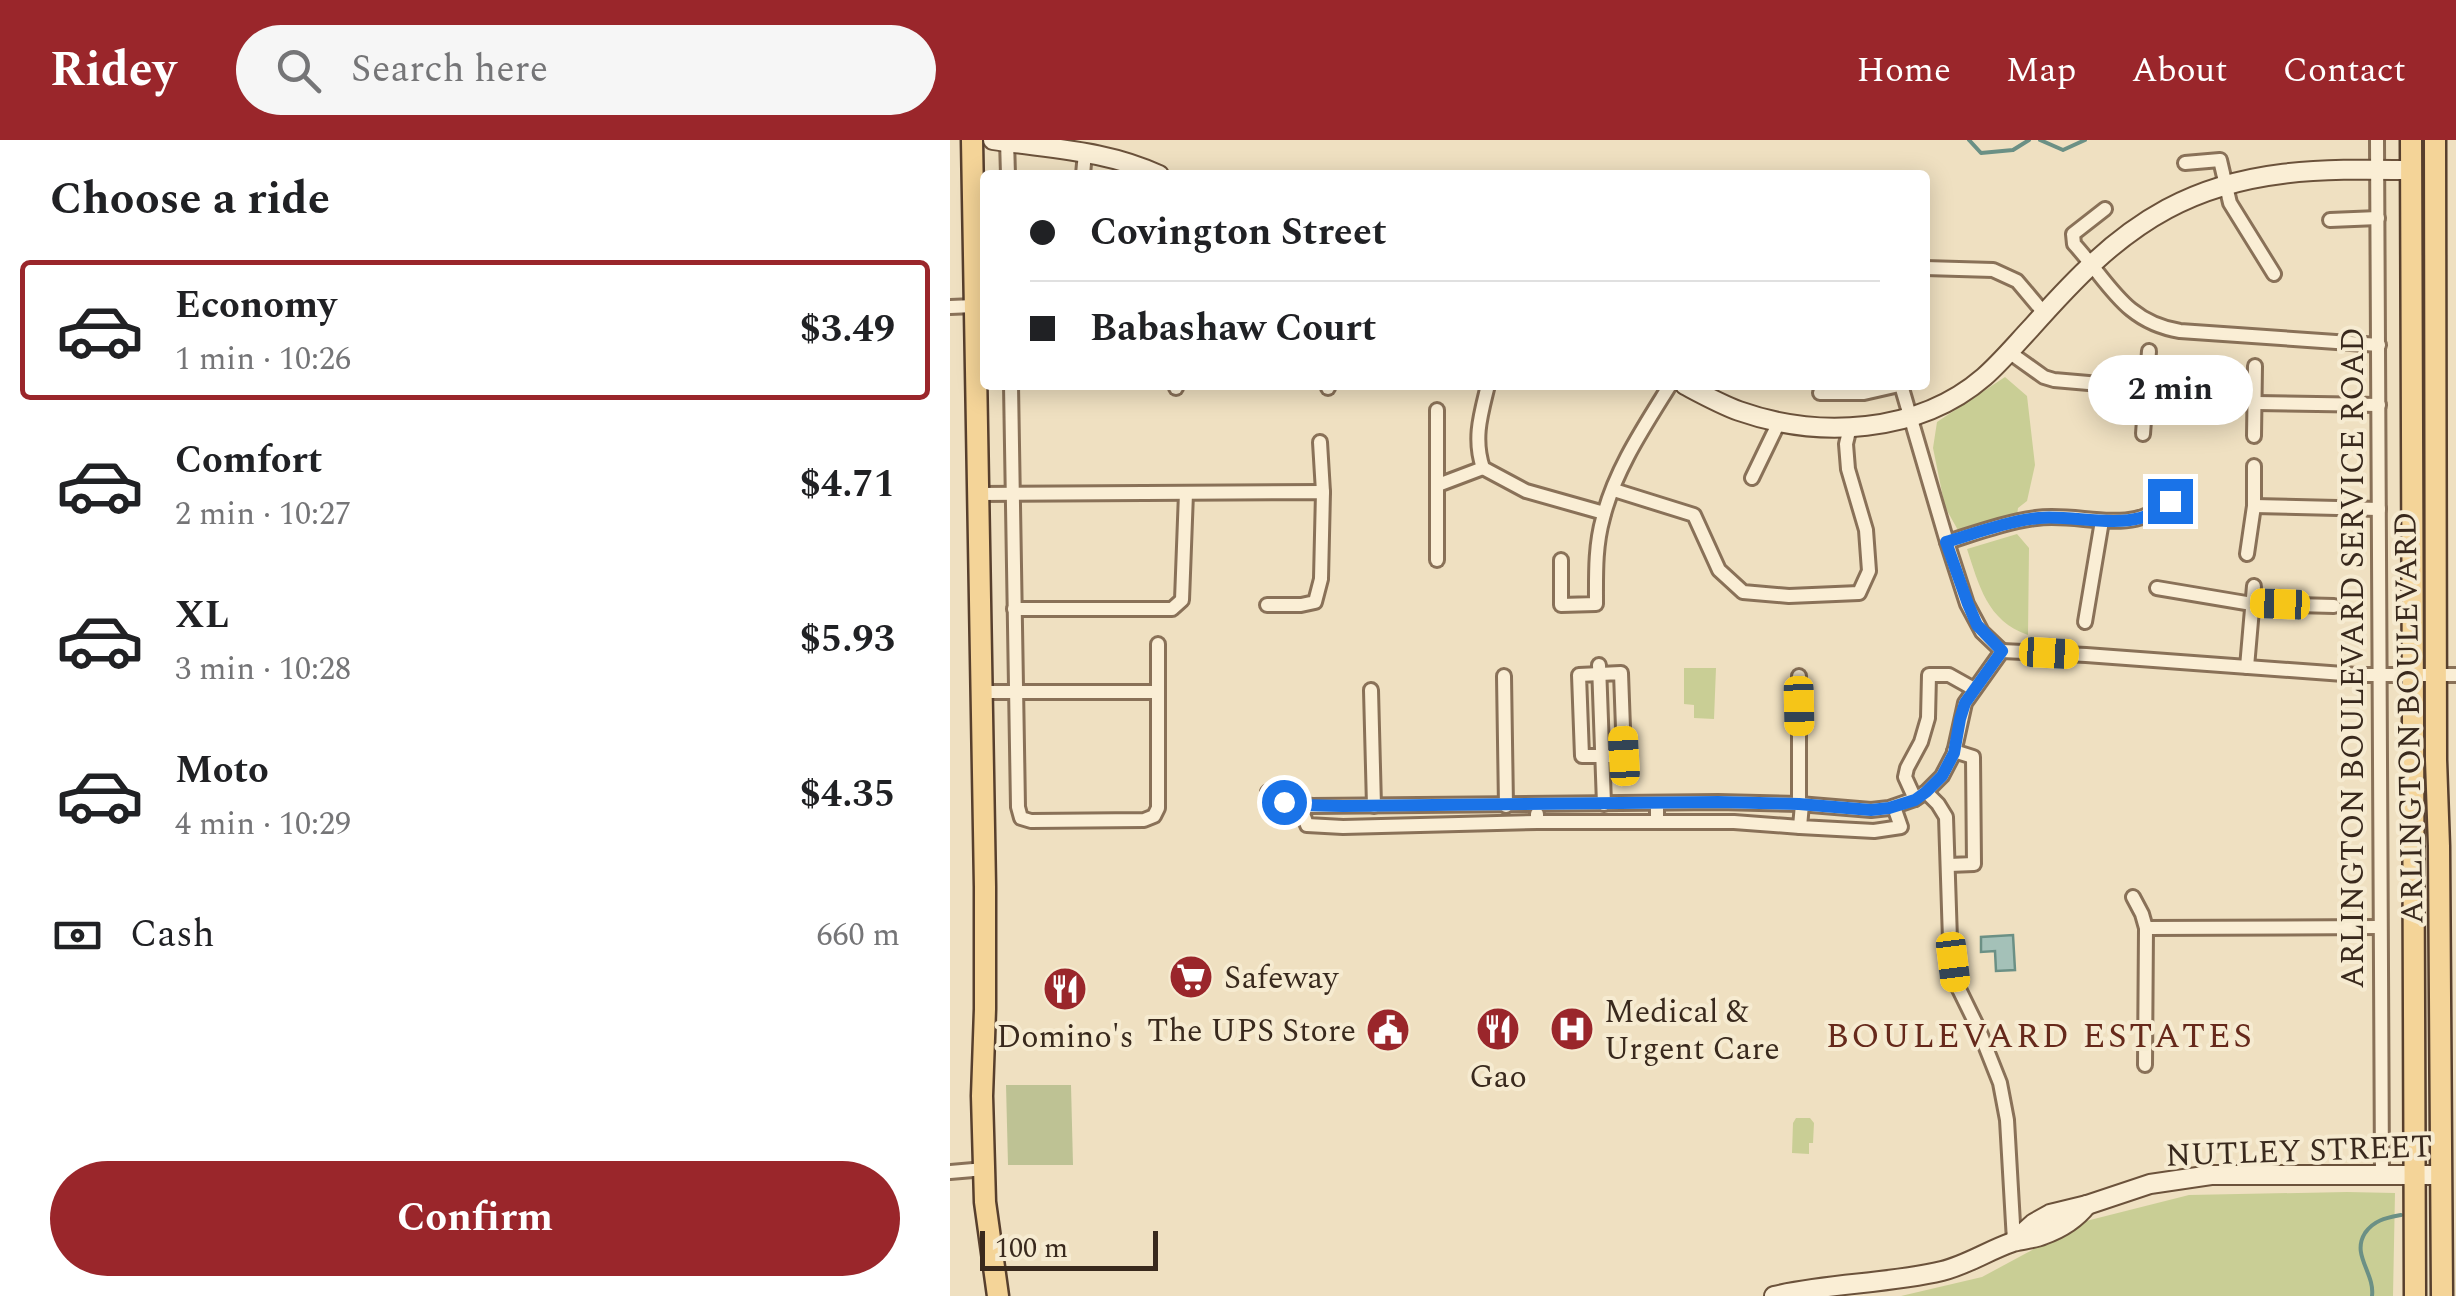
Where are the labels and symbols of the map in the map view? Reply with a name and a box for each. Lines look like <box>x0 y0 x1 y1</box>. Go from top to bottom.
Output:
street label: ARLINGTON BOULEVARD SERVICE ROAD <box>2329 327 2378 989</box>
callout: 2 min <box>2088 356 2252 426</box>
route end <box>2148 479 2193 524</box>
street label: ARLINGTON BOULEVARD <box>2381 511 2438 925</box>
car <box>2249 588 2311 620</box>
car <box>2018 636 2080 670</box>
car <box>1783 676 1815 736</box>
car <box>1607 725 1641 787</box>
route start <box>1262 780 1307 825</box>
car <box>1934 930 1972 994</box>
supermarket icon: Safeway <box>1168 954 1214 1000</box>
place label: Safeway <box>1224 954 1340 1003</box>
restaurant icon: Domino's <box>1042 966 1088 1012</box>
place label: Medical & Urgent Care <box>1604 988 1780 1074</box>
restaurant icon: Gao <box>1475 1006 1521 1052</box>
hospital icon: Medical & Urgent Care <box>1549 1006 1595 1052</box>
place label: The UPS Store <box>1147 1007 1356 1056</box>
public building icon: The UPS Store <box>1365 1007 1411 1053</box>
district label: BOULEVARD ESTATES <box>1826 1010 2254 1063</box>
place label: Domino's <box>996 1013 1134 1062</box>
place label: Gao <box>1469 1053 1527 1102</box>
street label: NUTLEY STREET <box>2165 1122 2433 1181</box>
scale bar <box>980 1226 1158 1270</box>

